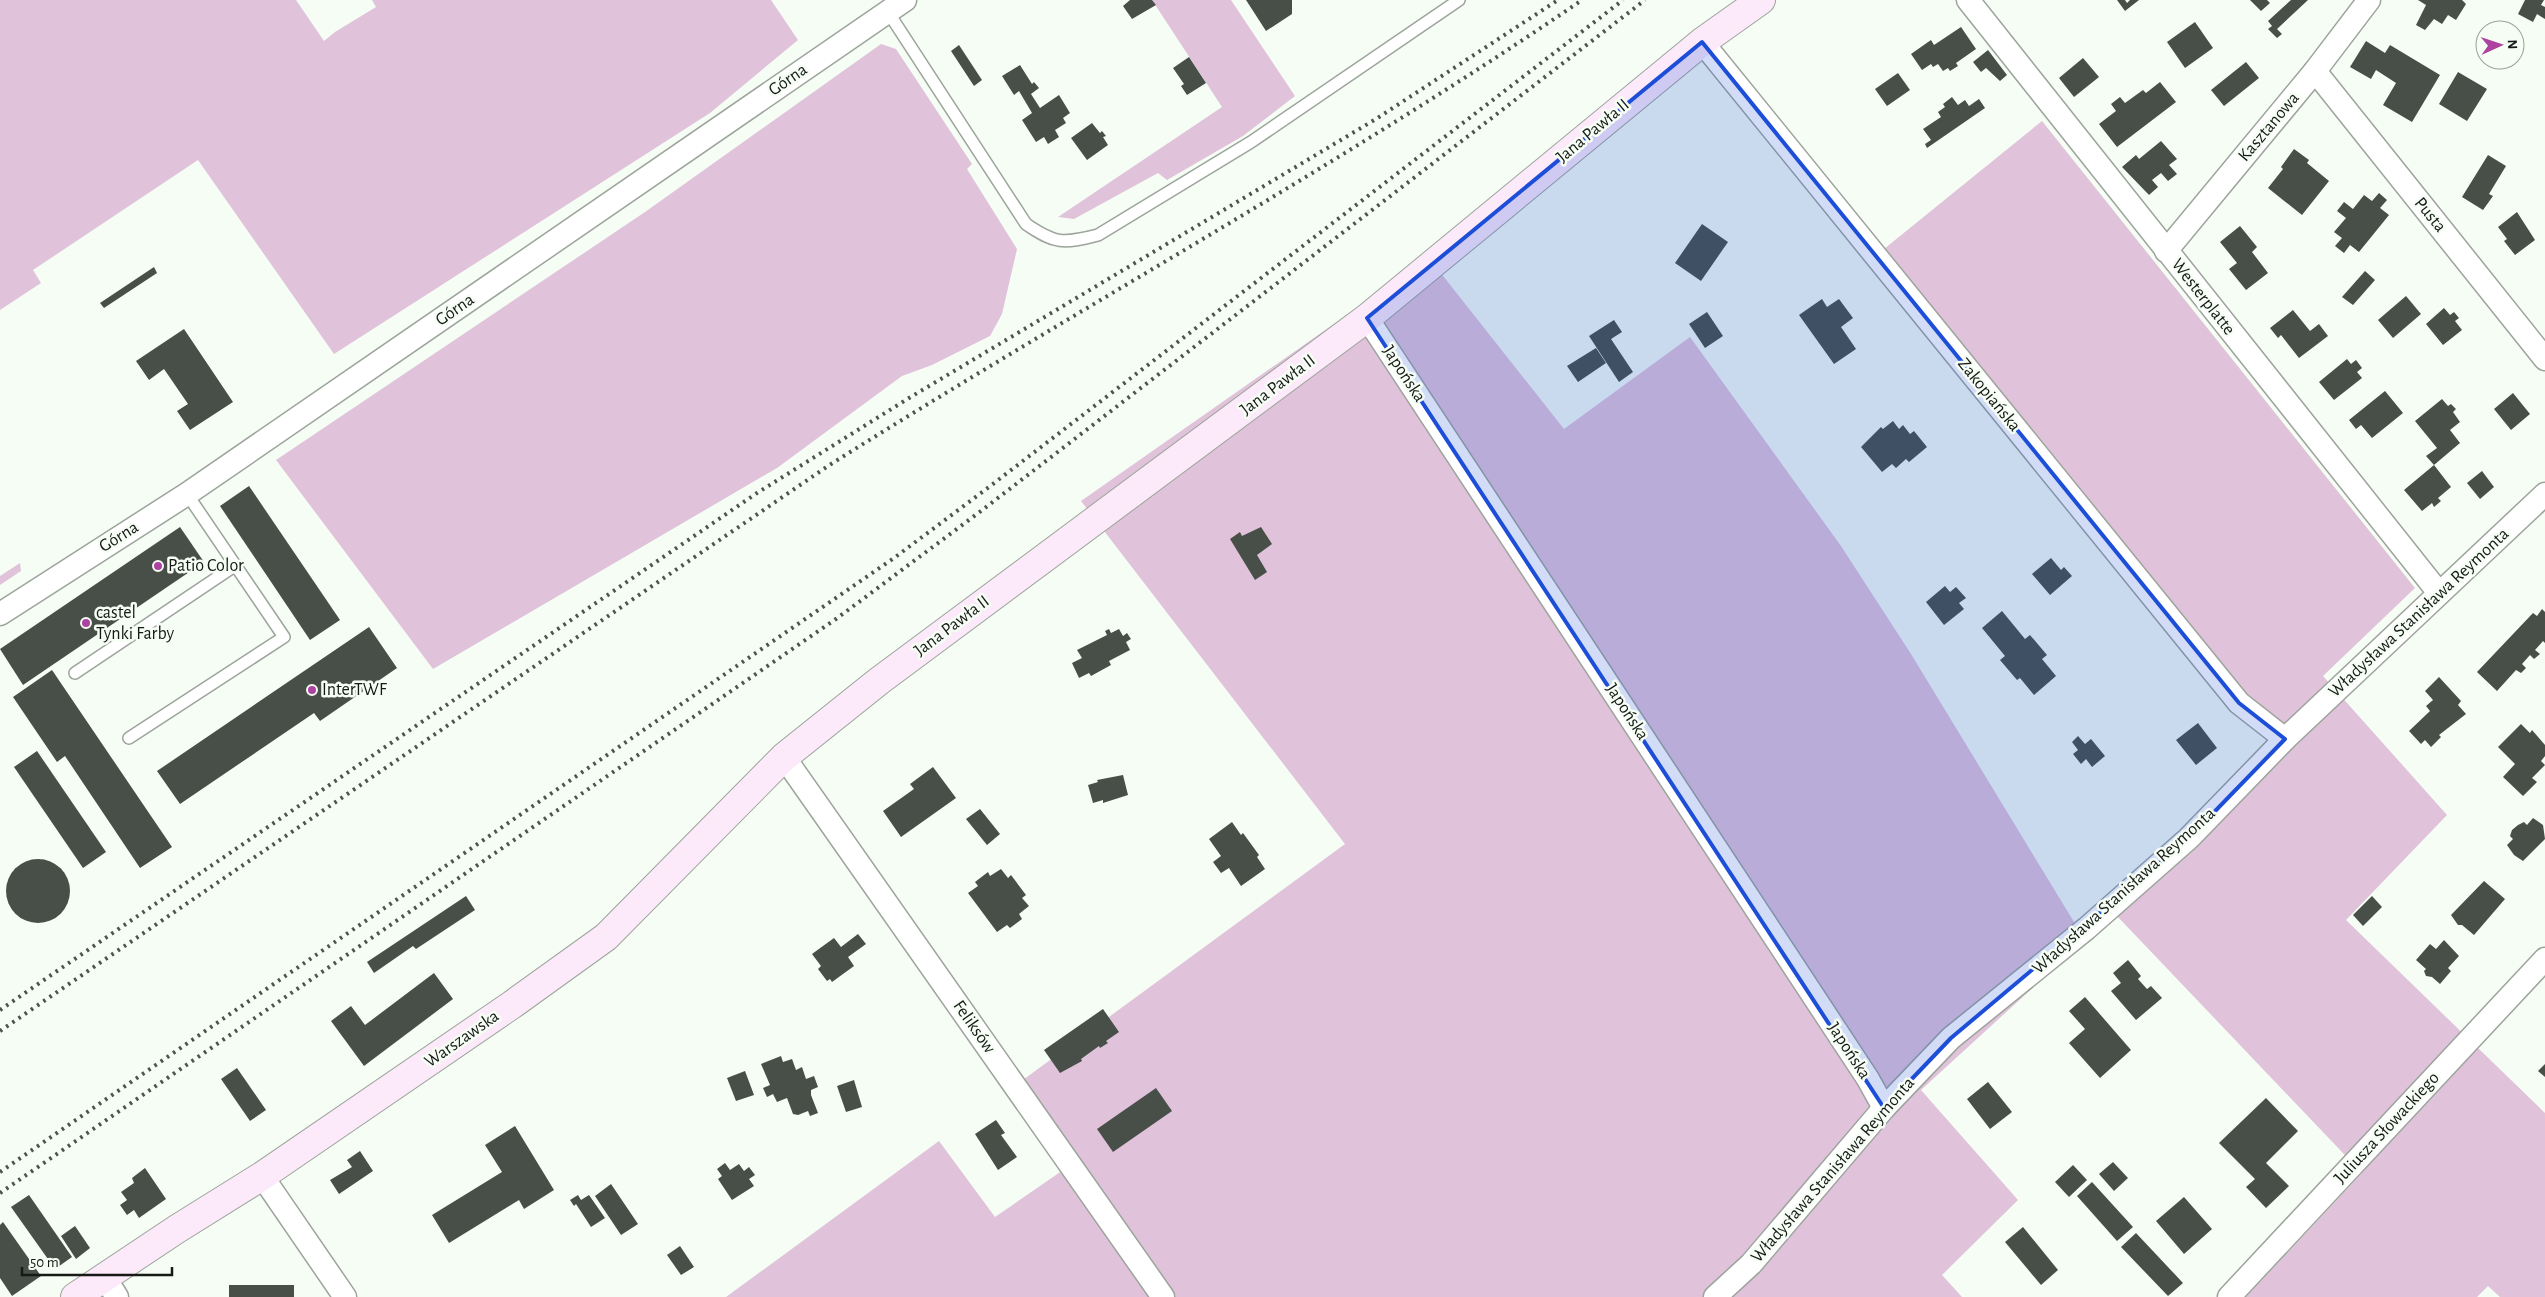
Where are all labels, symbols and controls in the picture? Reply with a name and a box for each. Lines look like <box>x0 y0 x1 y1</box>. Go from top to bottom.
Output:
north arrow <box>2475 20 2525 70</box>
text: N <box>2505 39 2519 50</box>
street label: Górna <box>765 60 811 100</box>
street label: Kasztanowa <box>2235 89 2303 165</box>
street label: Jana Pawła II <box>1553 96 1633 166</box>
street label: Pusta <box>2411 194 2449 236</box>
street label: Westerplatte <box>2168 255 2238 339</box>
street label: Górna <box>432 290 478 330</box>
street label: Japońska <box>1379 342 1429 406</box>
street label: Jana Pawła II <box>1237 351 1319 419</box>
street label: Zakopiańska <box>1954 355 2024 435</box>
street label: Górna <box>96 518 142 556</box>
street label: Władysława Stanisława Reymonta <box>2325 525 2513 701</box>
place label: Patio Color <box>168 557 244 575</box>
marker: Patio Color <box>152 560 164 572</box>
street label: Jana Pawła II <box>911 592 993 660</box>
place label: castel Tynki Farby <box>96 604 174 643</box>
marker: castel Tynki Farby <box>80 617 92 629</box>
street label: Japońska <box>1602 680 1652 744</box>
place label: InterTWF <box>322 681 387 699</box>
marker: InterTWF <box>306 684 318 696</box>
street label: Władysława Stanisława Reymonta <box>2029 804 2219 978</box>
street label: Feliksów <box>949 997 999 1057</box>
street label: Warszawska <box>422 1007 502 1071</box>
street label: Japońska <box>1824 1019 1874 1083</box>
street label: Juliusza Słowackiego <box>2331 1069 2443 1187</box>
street label: Władysława Stanisława Reymonta <box>1748 1074 1918 1266</box>
scale bar <box>22 1244 172 1276</box>
text: 50 m <box>30 1255 59 1270</box>

